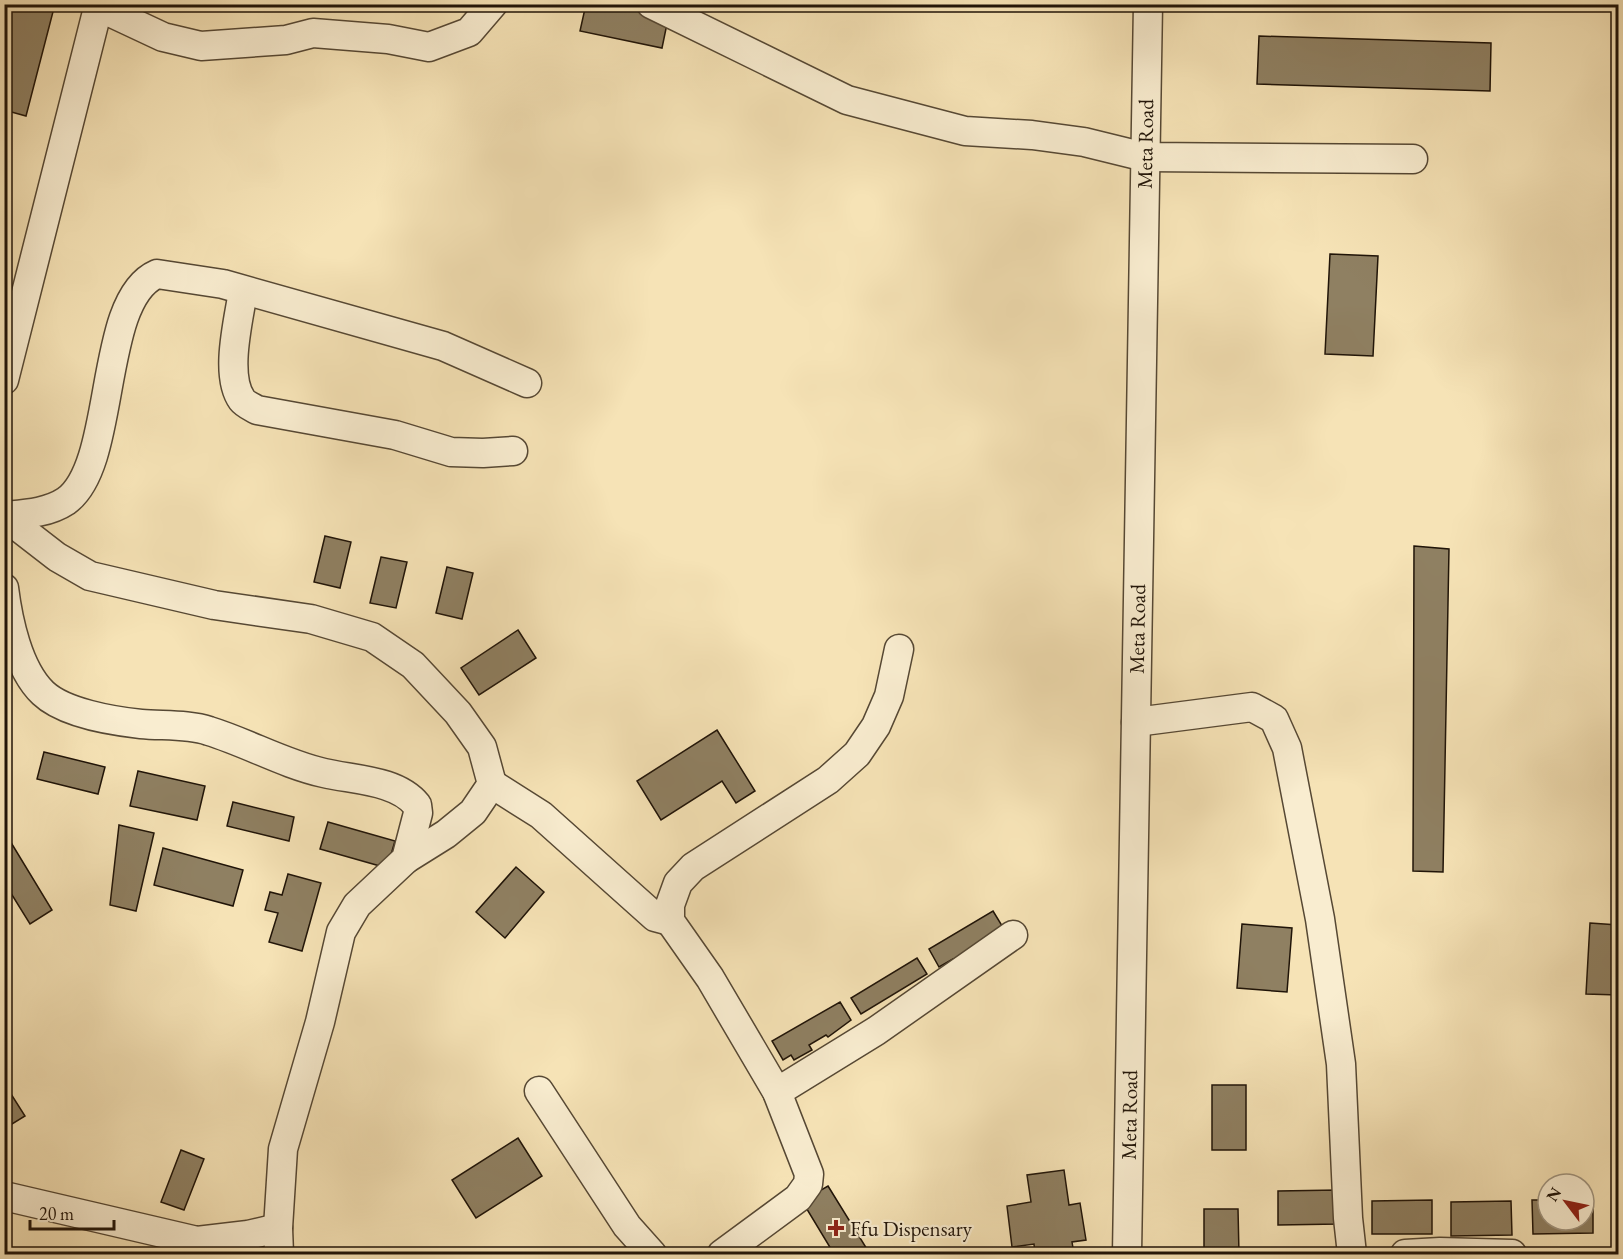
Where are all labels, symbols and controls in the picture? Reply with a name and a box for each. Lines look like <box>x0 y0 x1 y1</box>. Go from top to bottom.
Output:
street label: Meta Road <box>1131 98 1159 189</box>
street label: Meta Road <box>1123 583 1151 674</box>
street label: Meta Road <box>1115 1069 1143 1160</box>
north arrow <box>1536 1172 1596 1232</box>
text: N <box>1541 1183 1566 1205</box>
scale bar <box>30 1193 114 1231</box>
text: 20 m <box>39 1202 74 1225</box>
place label: Ffu Dispensary <box>850 1215 973 1242</box>
marker: Ffu Dispensary <box>827 1219 845 1237</box>

